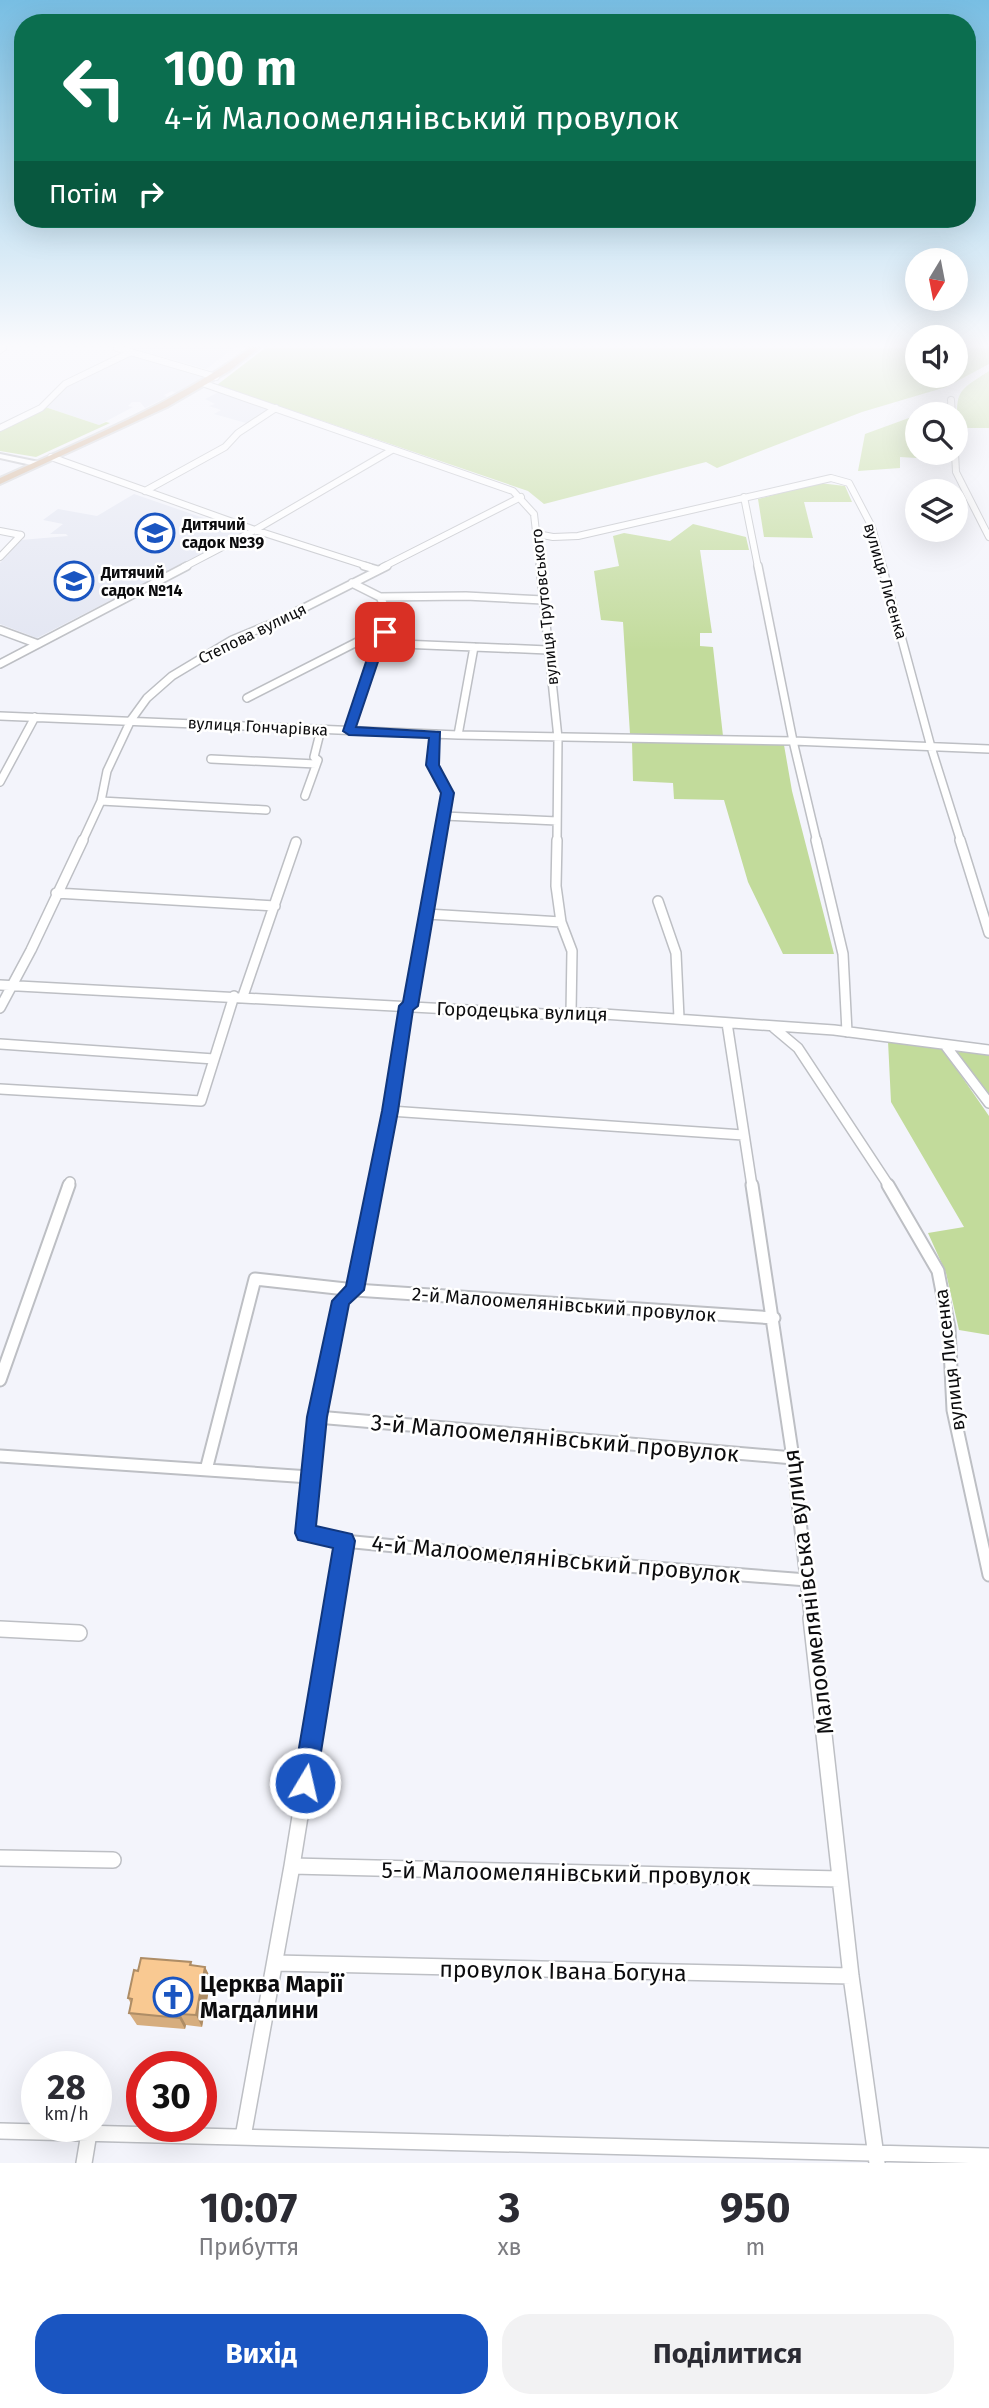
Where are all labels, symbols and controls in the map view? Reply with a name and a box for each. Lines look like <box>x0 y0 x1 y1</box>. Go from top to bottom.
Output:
text: 100 m <box>164 39 297 98</box>
icon: left <box>49 42 140 133</box>
text: 4-й Малоомелянівський провулок <box>164 99 679 137</box>
icon: right <box>132 175 170 213</box>
text: Потім <box>49 179 118 210</box>
north arrow <box>905 248 968 312</box>
map controls <box>905 248 968 542</box>
button: sound <box>905 325 968 388</box>
button: search <box>905 402 968 465</box>
button: layers <box>905 479 968 542</box>
school or university icon: Дитячий садок №39 <box>134 512 176 554</box>
place label: Дитячий садок №39 <box>181 515 264 552</box>
street label: вулиця Лисенка <box>860 521 911 642</box>
street label: вулиця Трутовського <box>527 528 562 686</box>
school or university icon: Дитячий садок №14 <box>53 560 95 602</box>
place label: Дитячий садок №14 <box>100 563 183 600</box>
street label: Степова вулиця <box>195 599 309 668</box>
pin <box>355 602 415 662</box>
icon: arrive <box>366 613 404 651</box>
street label: вулиця Гончарівка <box>187 713 329 740</box>
street label: Городецька вулиця <box>436 997 608 1026</box>
street label: 2-й Малоомелянівський провулок <box>411 1282 717 1327</box>
street label: вулиця Лисенка <box>929 1288 970 1432</box>
street label: 3-й Малоомелянівський провулок <box>370 1408 740 1468</box>
street label: Малоомелянівська вулиця <box>777 1448 839 1736</box>
street label: 4-й Малоомелянівський провулок <box>370 1529 742 1589</box>
position arrow <box>268 1746 342 1820</box>
street label: 5-й Малоомелянівський провулок <box>381 1856 751 1890</box>
street label: провулок Івана Богуна <box>439 1955 687 1987</box>
place label: Церква Марії Магдалини <box>200 1970 345 2024</box>
church icon: Церква Марії Магдалини <box>152 1976 194 2018</box>
speed limit sign: 30 <box>126 2051 217 2142</box>
text: 28 <box>47 2066 86 2108</box>
text: km/h <box>44 2103 89 2125</box>
text: 10:07 <box>200 2183 298 2233</box>
text: 3 <box>499 2183 520 2233</box>
text: 950 <box>720 2183 791 2233</box>
text: Прибуття <box>198 2233 299 2261</box>
text: хв <box>497 2233 522 2261</box>
text: m <box>745 2233 765 2261</box>
button: Вихід <box>35 2314 488 2394</box>
button: Поділитися <box>502 2314 954 2394</box>

